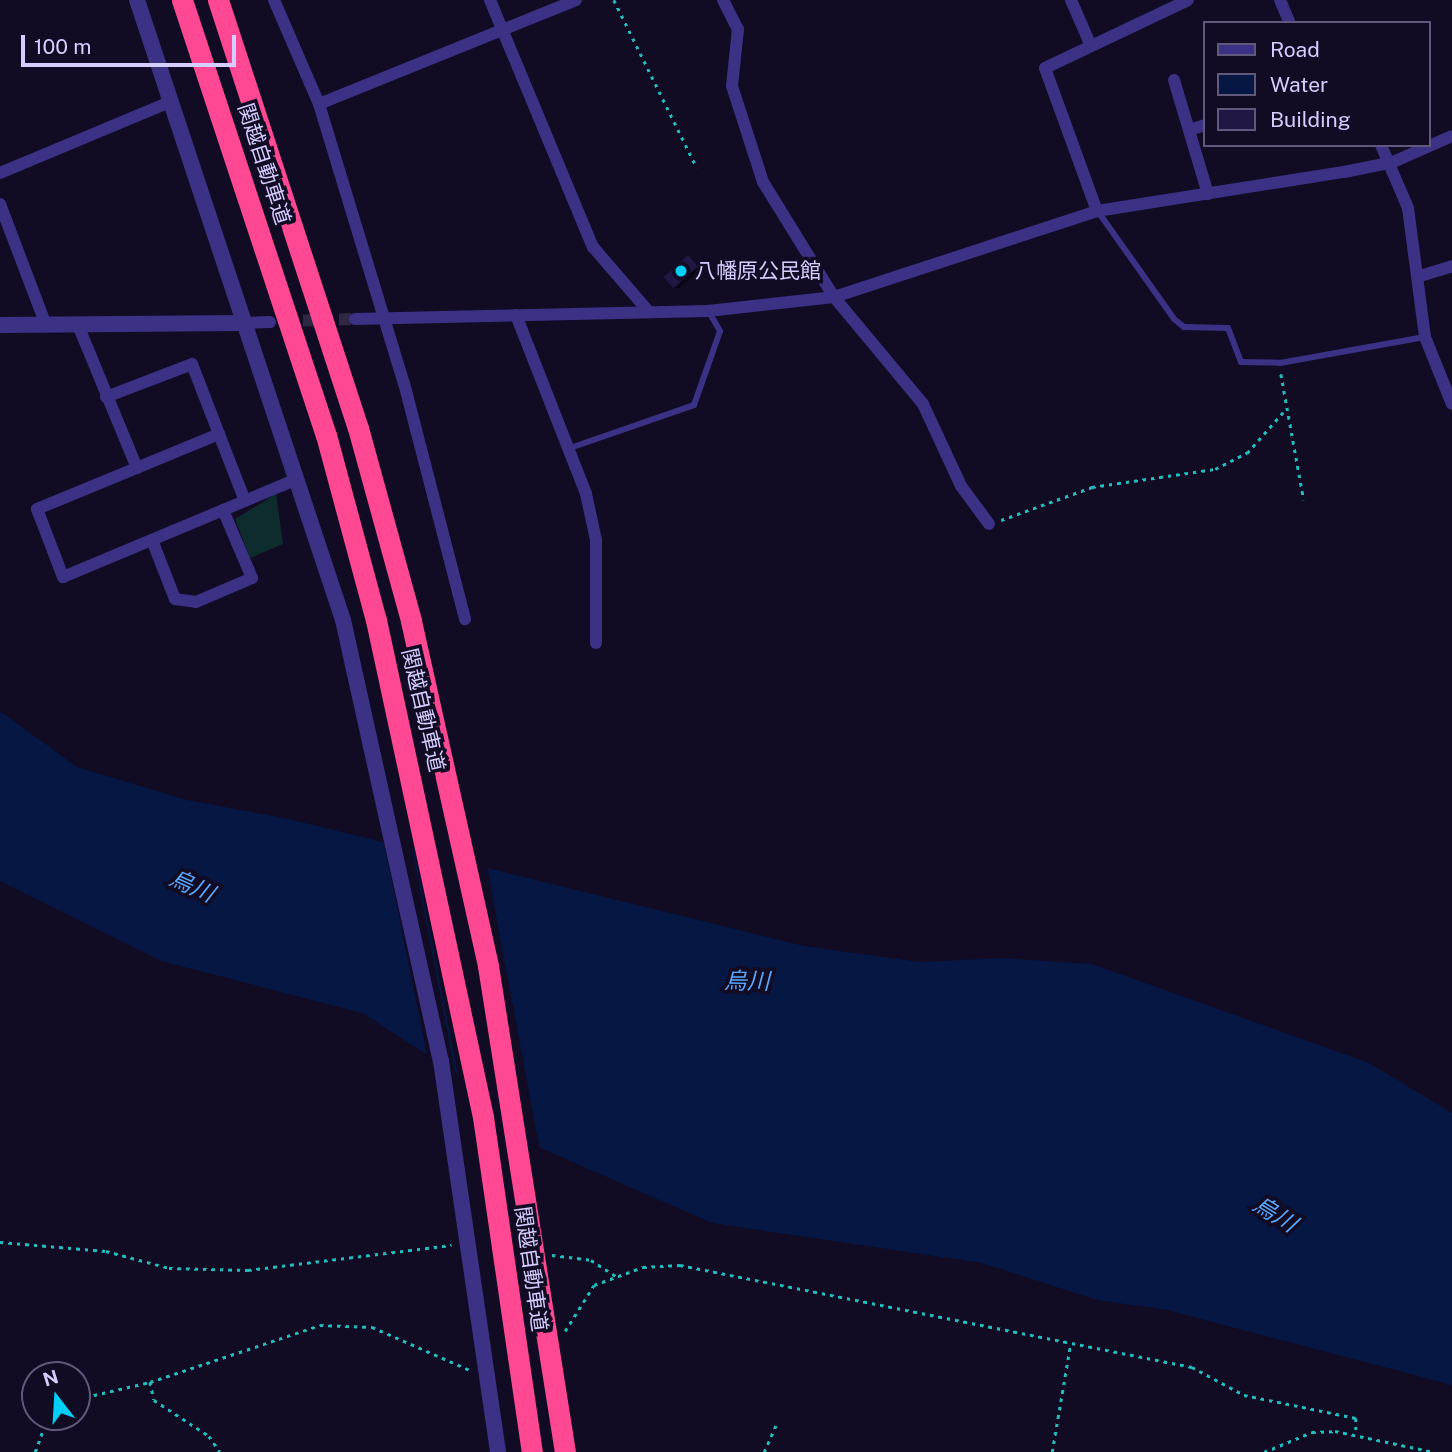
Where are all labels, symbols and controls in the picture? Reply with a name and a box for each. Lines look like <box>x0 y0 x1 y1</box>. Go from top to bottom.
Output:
scale bar <box>24 21 240 65</box>
legend <box>1204 21 1431 147</box>
text: 100 m <box>34 34 91 59</box>
text: Road <box>1270 37 1320 62</box>
text: Water <box>1270 72 1328 97</box>
street label: 関越自動車道 <box>233 100 295 228</box>
text: Building <box>1270 107 1351 132</box>
place label: 八幡原公民館 <box>695 258 821 284</box>
marker: 八幡原公民館 <box>673 263 689 279</box>
street label: 関越自動車道 <box>397 646 449 774</box>
water label: 烏川 <box>165 864 219 908</box>
water label: 烏川 <box>724 967 770 995</box>
water label: 烏川 <box>1248 1190 1302 1238</box>
street label: 関越自動車道 <box>510 1205 552 1333</box>
north arrow <box>21 1361 91 1431</box>
text: N <box>40 1365 61 1391</box>

